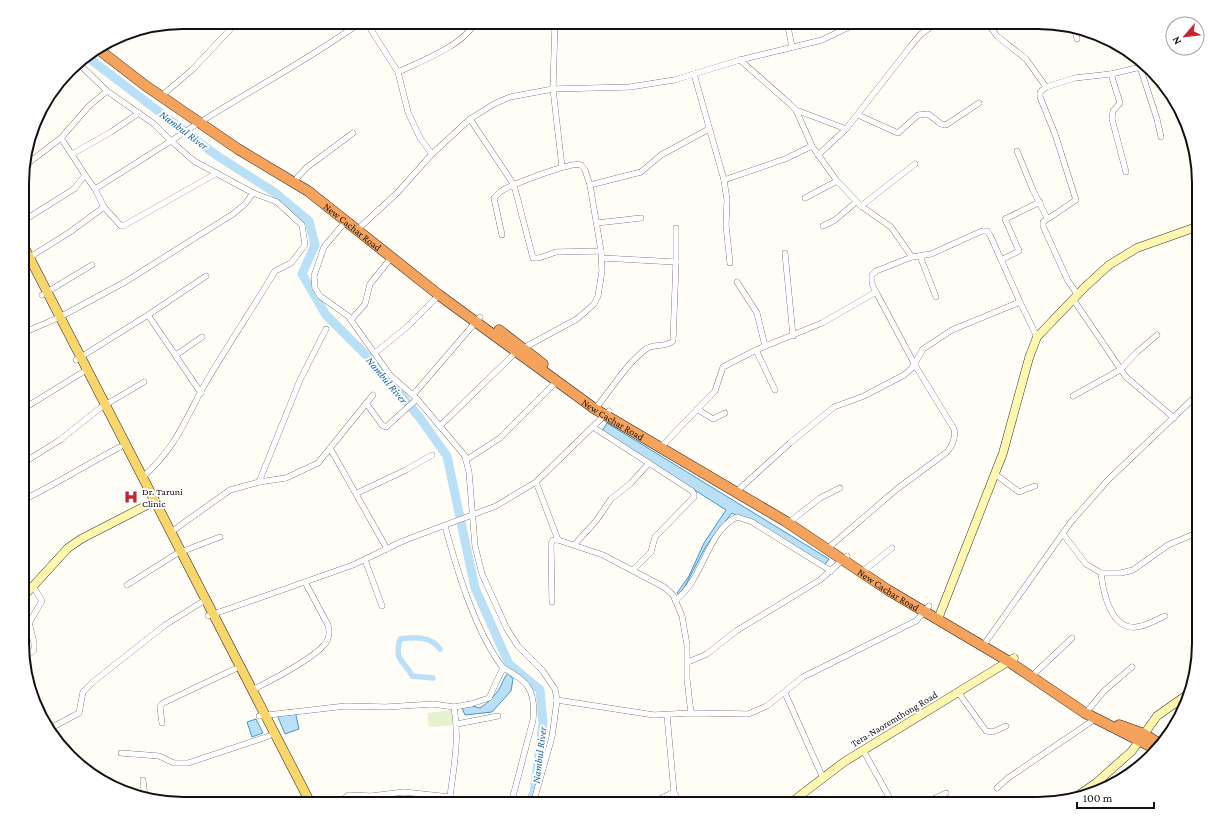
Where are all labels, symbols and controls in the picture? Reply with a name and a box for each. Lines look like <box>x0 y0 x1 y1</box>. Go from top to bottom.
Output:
north arrow <box>1165 16 1205 56</box>
text: N <box>1169 34 1183 47</box>
water label: Nambul River <box>158 108 211 153</box>
street label: New Cachar Road <box>322 200 384 253</box>
water label: Nambul River <box>364 354 411 407</box>
street label: New Cachar Road <box>580 396 647 443</box>
place label: Dr. Taruni Clinic <box>142 486 183 509</box>
hospital icon: Dr. Taruni Clinic <box>123 489 139 505</box>
street label: New Cachar Road <box>856 566 922 613</box>
street label: Tera-Naoremthong Road <box>849 688 940 749</box>
water label: Nambul River <box>530 725 549 784</box>
scale bar <box>1077 784 1154 810</box>
text: 100 m <box>1083 791 1113 805</box>

